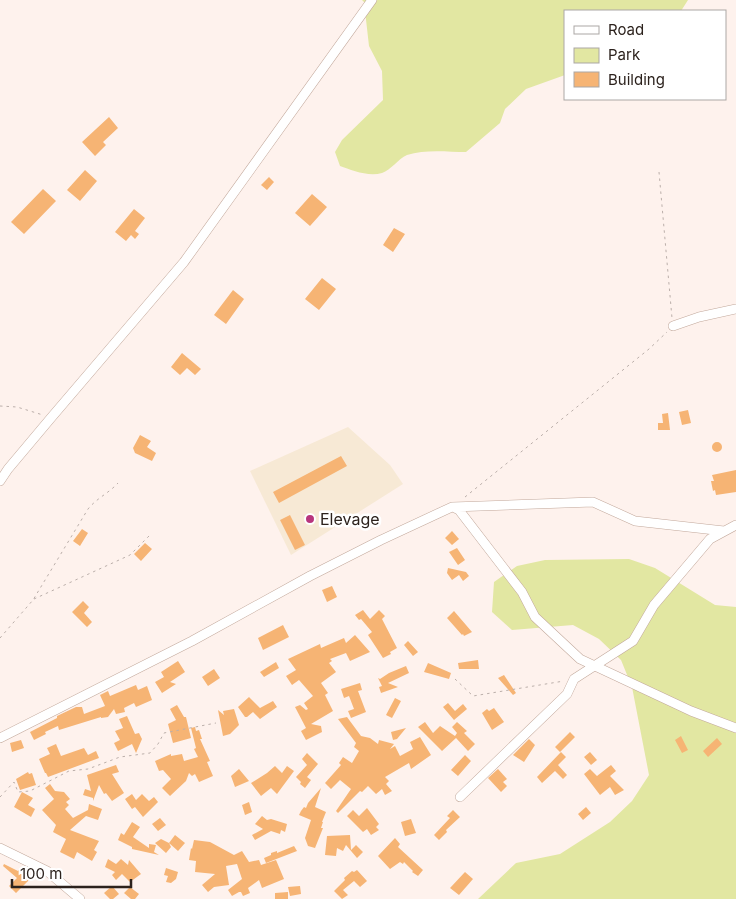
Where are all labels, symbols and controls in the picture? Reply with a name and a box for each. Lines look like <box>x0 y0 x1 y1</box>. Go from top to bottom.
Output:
legend <box>564 10 726 100</box>
text: Road <box>608 20 644 39</box>
text: Park <box>608 45 641 64</box>
text: Building <box>608 70 665 89</box>
place label: Elevage <box>320 509 380 529</box>
marker: Elevage <box>304 513 316 525</box>
scale bar <box>12 856 131 888</box>
text: 100 m <box>20 864 62 883</box>

